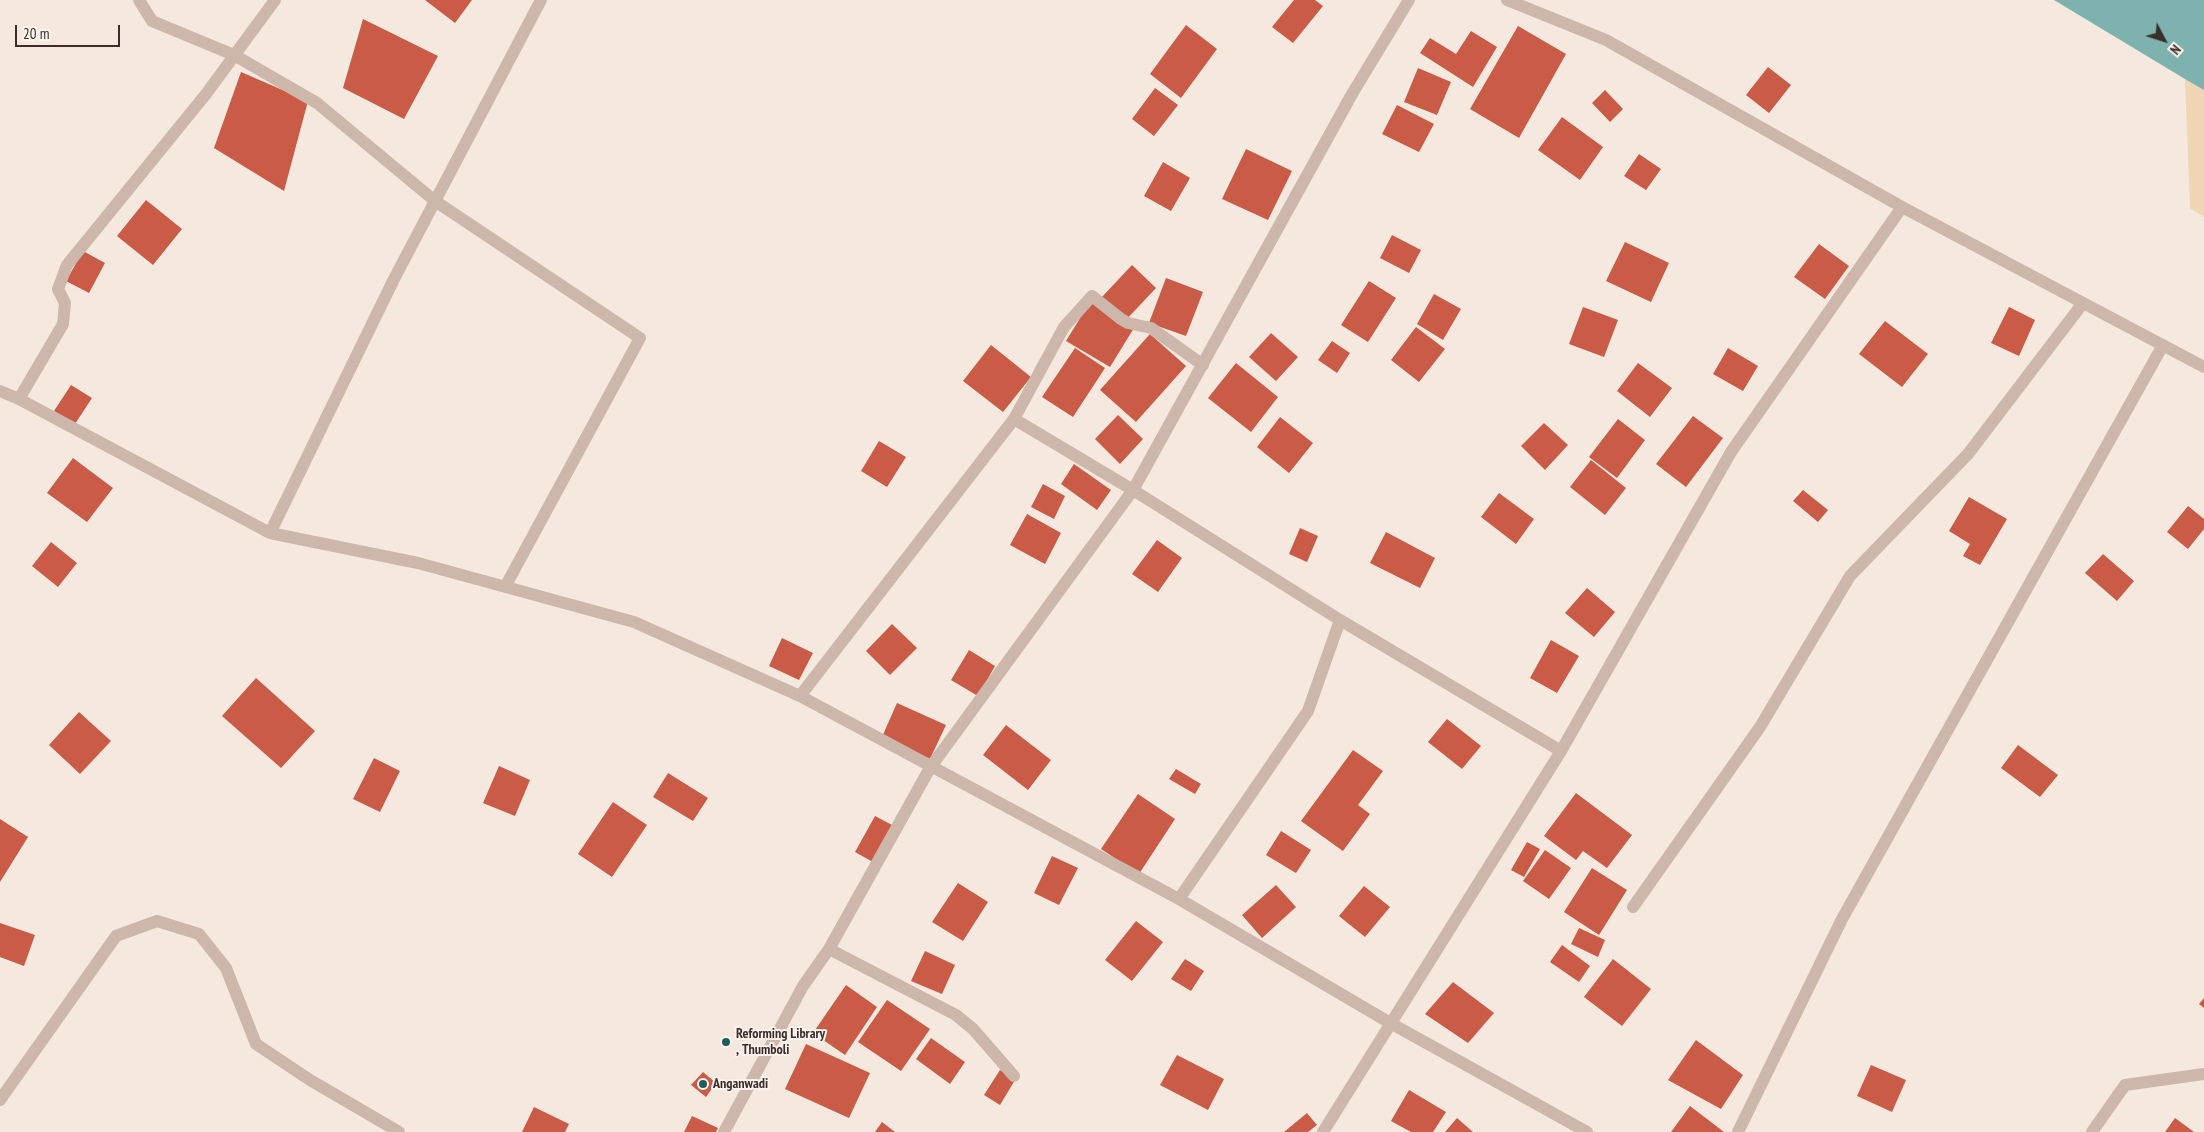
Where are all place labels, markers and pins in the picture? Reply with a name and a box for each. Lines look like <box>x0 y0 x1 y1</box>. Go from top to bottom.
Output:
place label: Reforming Library , Thumboli <box>736 1026 825 1058</box>
marker: Reforming Library , Thumboli <box>720 1036 732 1048</box>
place label: Anganwadi <box>713 1076 768 1092</box>
marker: Anganwadi <box>697 1078 709 1090</box>

